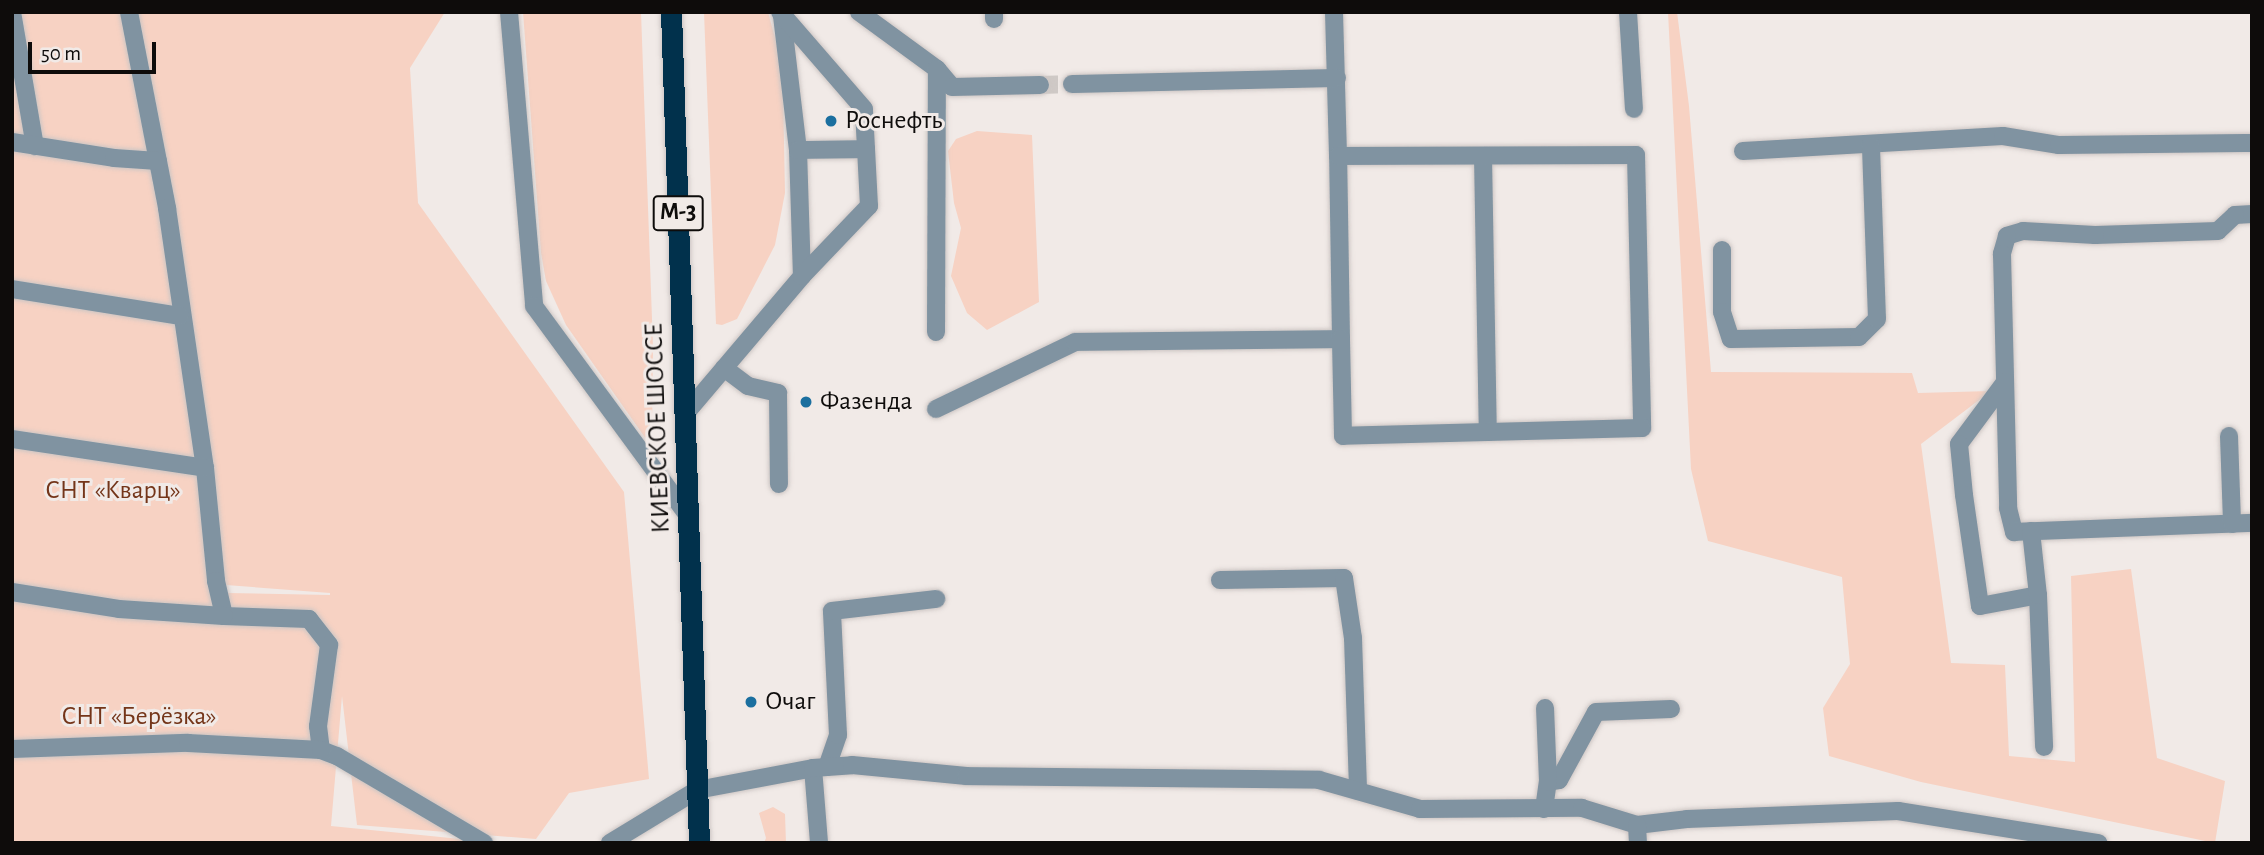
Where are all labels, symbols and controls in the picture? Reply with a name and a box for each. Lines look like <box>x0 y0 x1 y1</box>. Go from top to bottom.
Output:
scale bar <box>32 28 159 72</box>
text: 50 m <box>41 43 81 64</box>
place label: Роснефть <box>845 105 942 137</box>
marker: Роснефть <box>823 113 839 129</box>
road number: М-3 <box>652 192 704 233</box>
street label: КИЕВСКОЕ ШОССЕ <box>639 322 677 534</box>
place label: Фазенда <box>820 386 912 418</box>
marker: Фазенда <box>798 394 814 410</box>
park label: СНТ «Кварц» <box>45 475 181 507</box>
place label: Очаг <box>765 686 815 718</box>
marker: Очаг <box>743 694 759 710</box>
park label: СНТ «Берёзка» <box>61 701 217 733</box>

